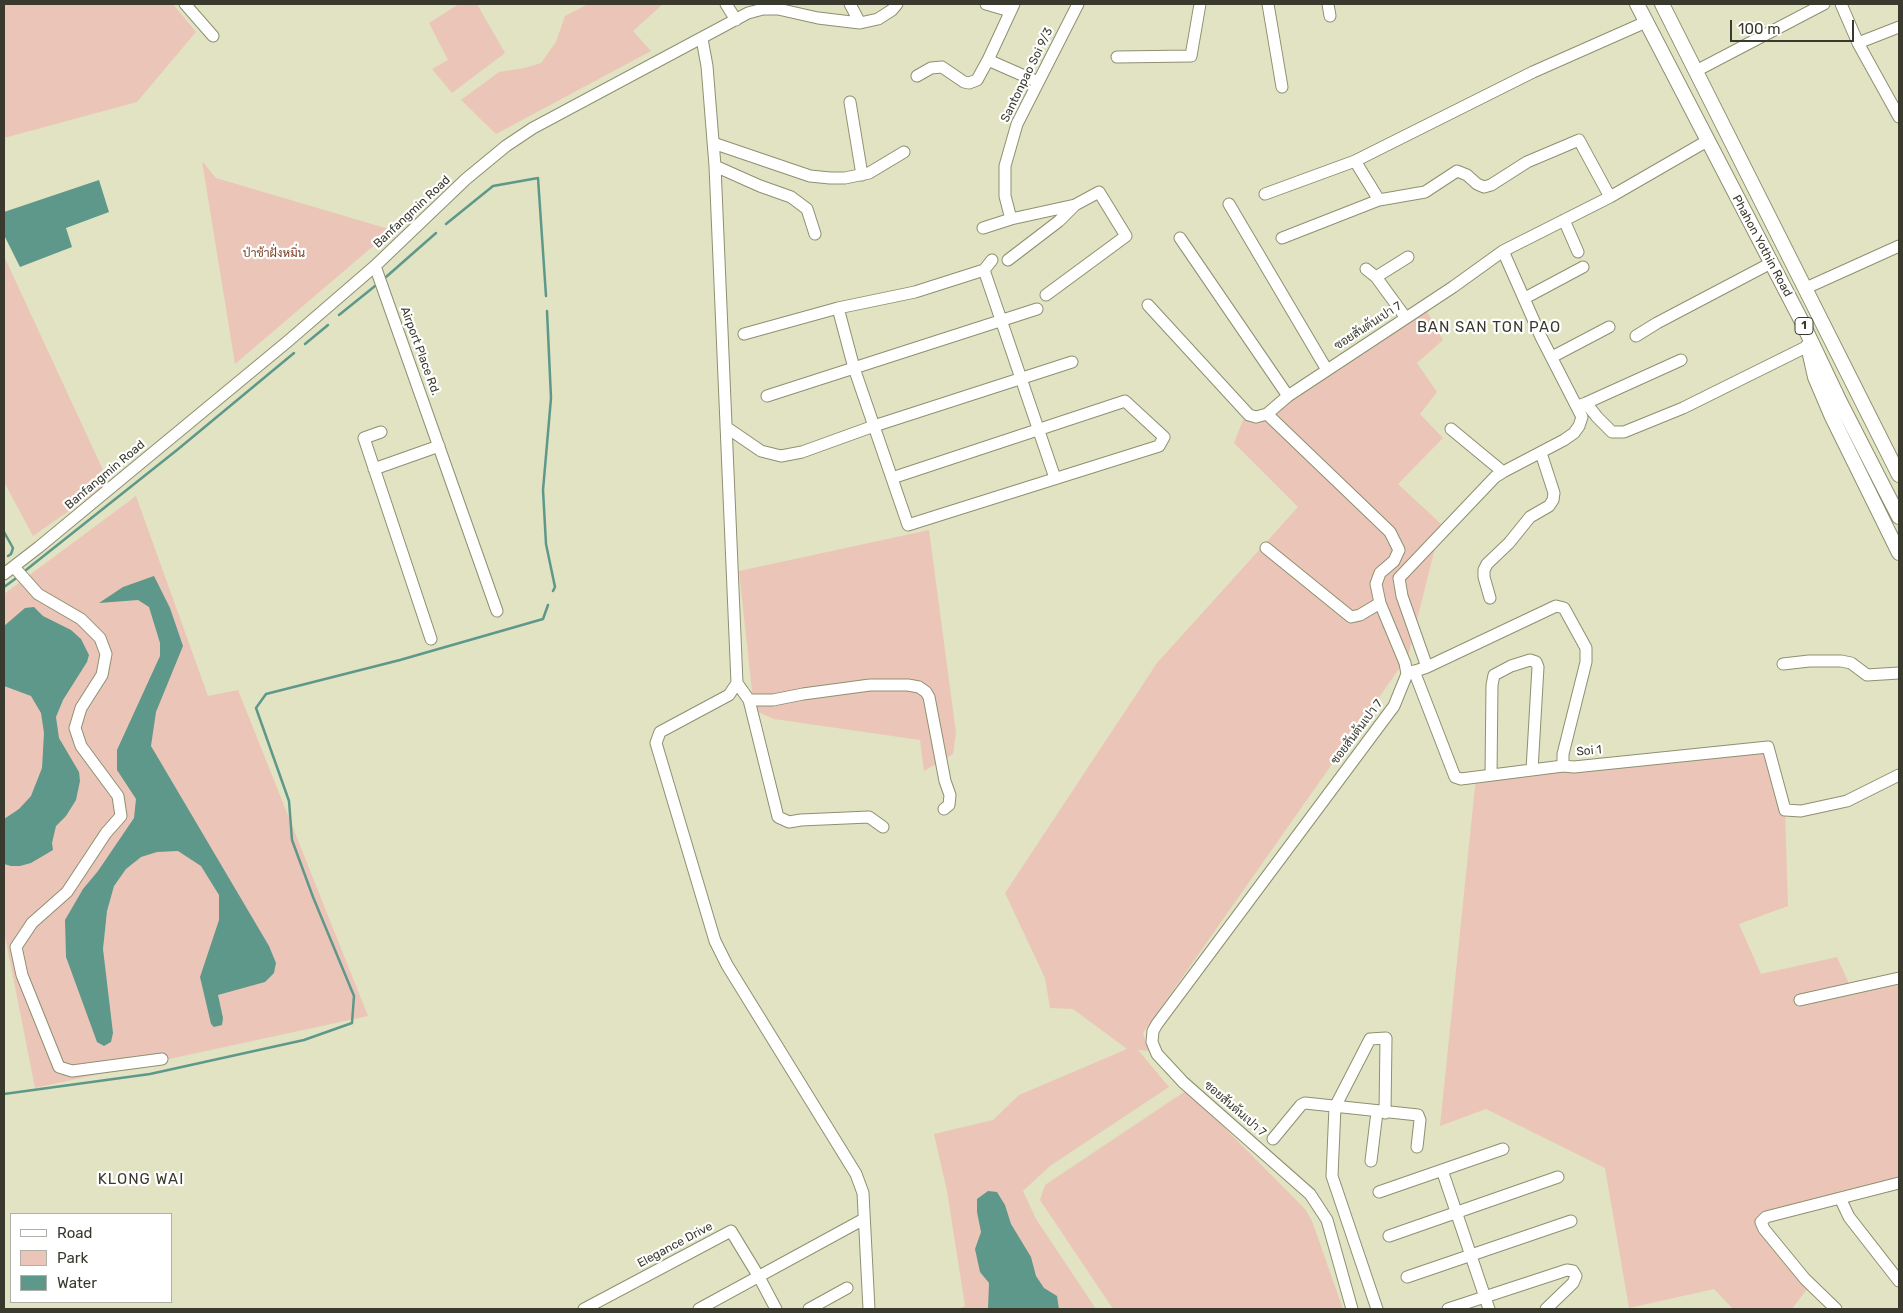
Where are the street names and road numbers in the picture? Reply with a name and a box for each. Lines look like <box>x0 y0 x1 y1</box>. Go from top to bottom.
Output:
street label: Santonpao Soi 9/3 <box>998 25 1056 125</box>
street label: Banfangmin Road <box>371 173 453 251</box>
street label: Phahon Yothin Road <box>1729 193 1795 299</box>
street label: ซอยสันต้นเปา 7 <box>1332 299 1404 353</box>
street label: Airport Place Rd. <box>397 305 443 397</box>
road number: 1 <box>1795 318 1813 334</box>
street label: Banfangmin Road <box>62 437 148 513</box>
street label: ซอยสันต้นเปา 7 <box>1328 697 1386 767</box>
street label: Soi 1 <box>1576 743 1602 759</box>
street label: ซอยสันต้นเปา 7 <box>1201 1078 1269 1140</box>
street label: Elegance Drive <box>635 1219 715 1271</box>

